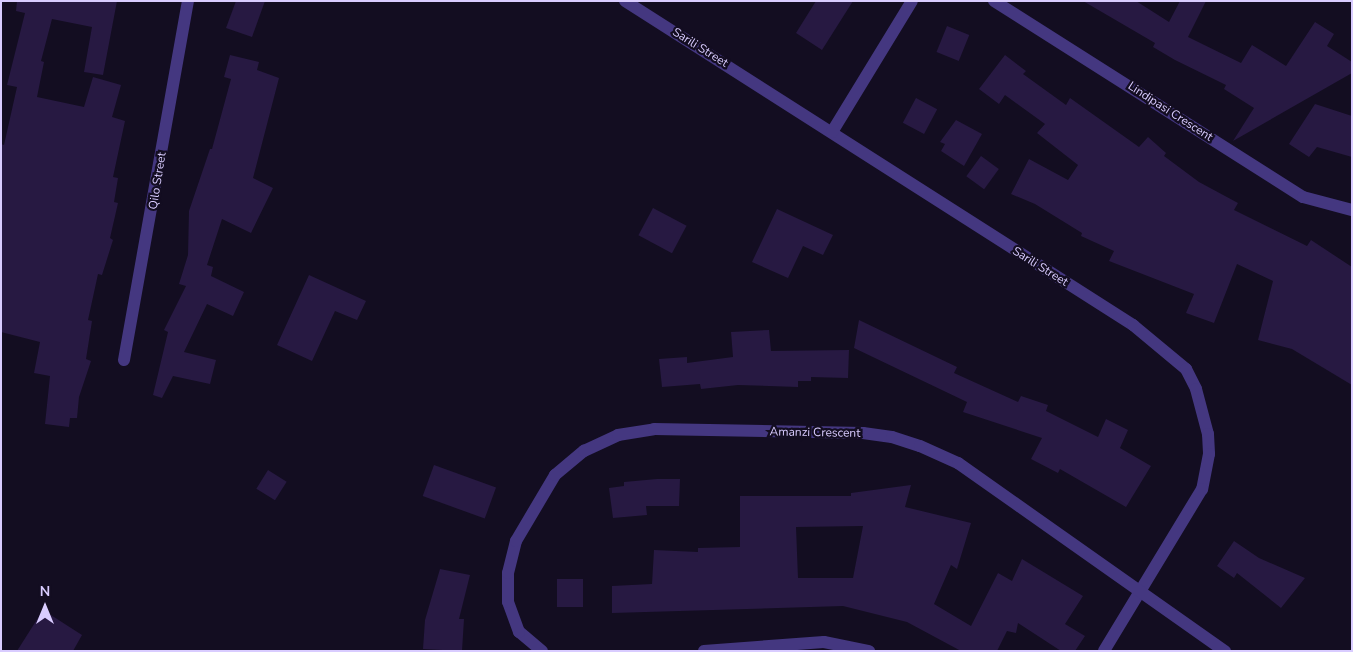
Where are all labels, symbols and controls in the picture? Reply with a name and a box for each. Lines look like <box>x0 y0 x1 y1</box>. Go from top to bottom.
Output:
street label: Sarili Street <box>669 25 731 71</box>
street label: Lindipasi Crescent <box>1125 79 1215 145</box>
street label: Qilo Street <box>146 151 170 211</box>
street label: Sarili Street <box>1009 244 1071 290</box>
street label: Amanzi Crescent <box>769 425 861 441</box>
north arrow <box>20 582 70 632</box>
text: N <box>40 582 50 601</box>

